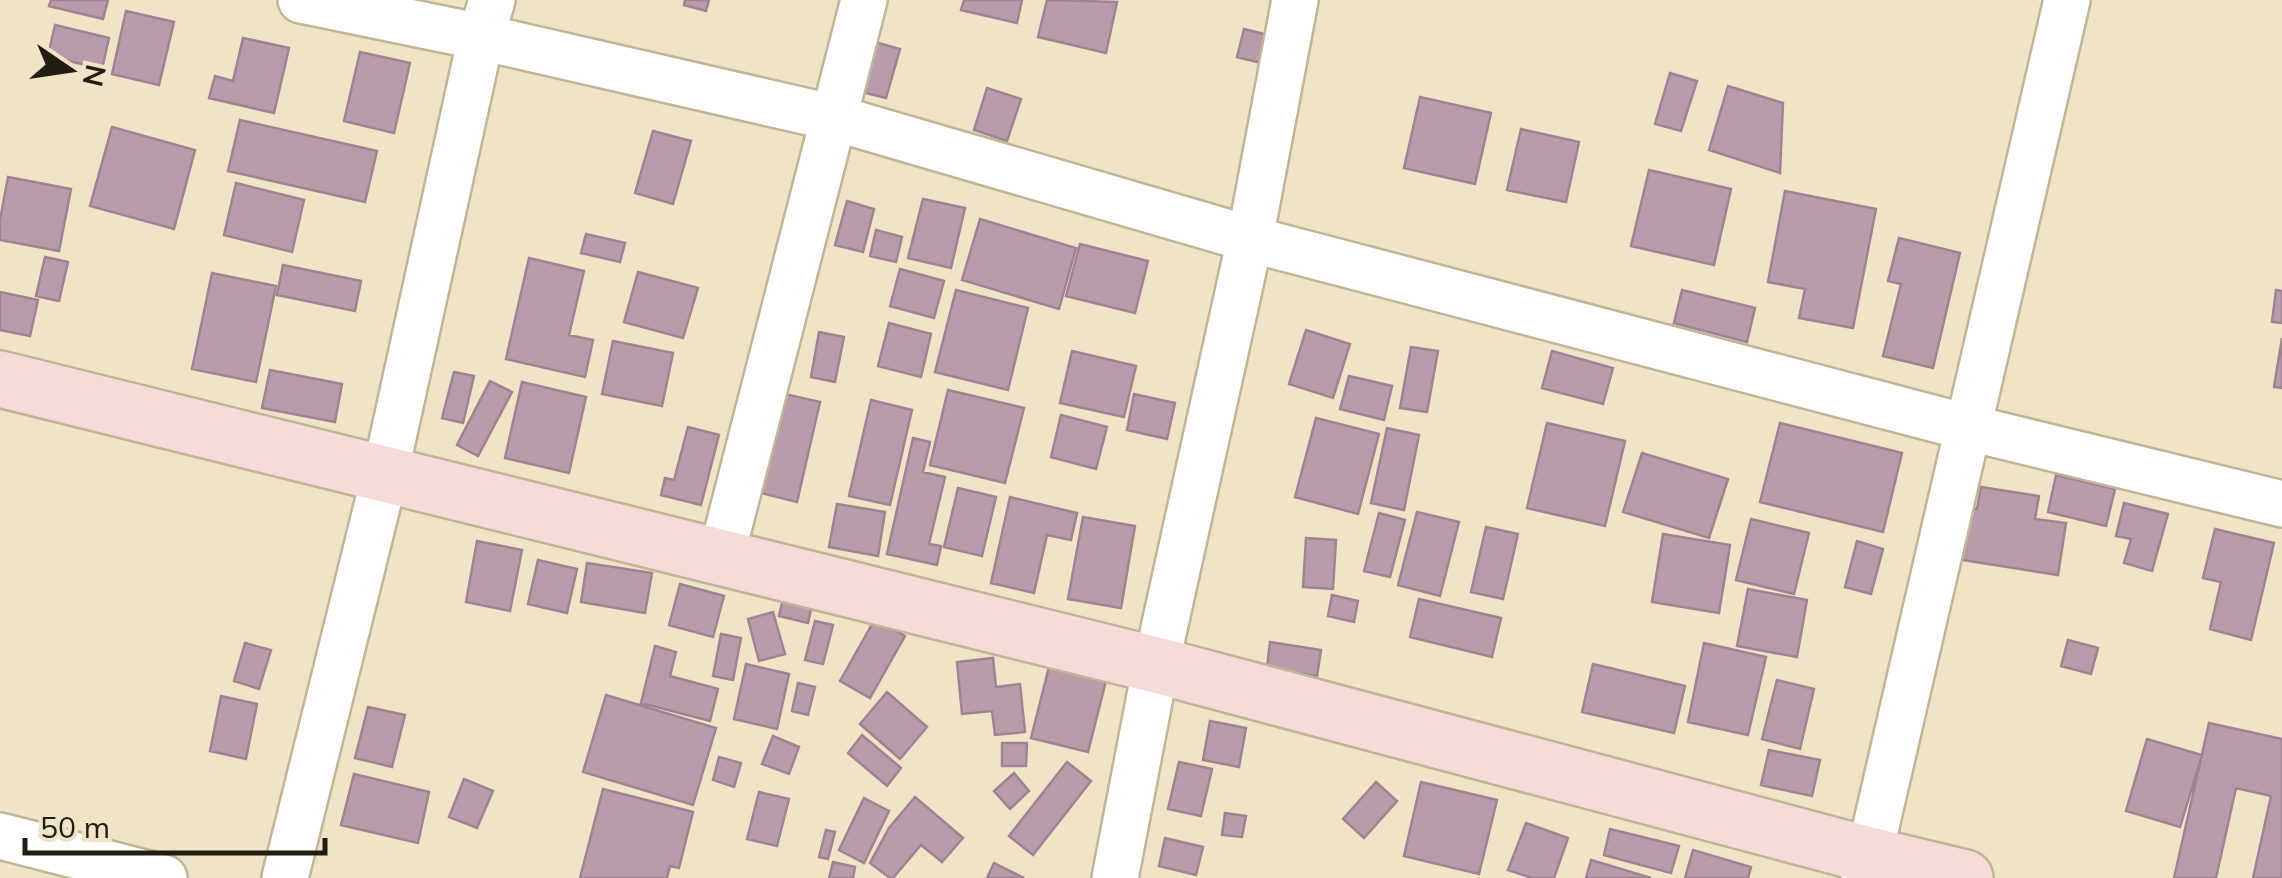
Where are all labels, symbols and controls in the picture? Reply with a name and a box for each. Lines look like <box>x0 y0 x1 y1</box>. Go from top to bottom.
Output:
north arrow <box>20 20 120 120</box>
text: N <box>75 62 114 90</box>
scale bar <box>25 793 325 855</box>
text: 50 m <box>40 808 110 846</box>

